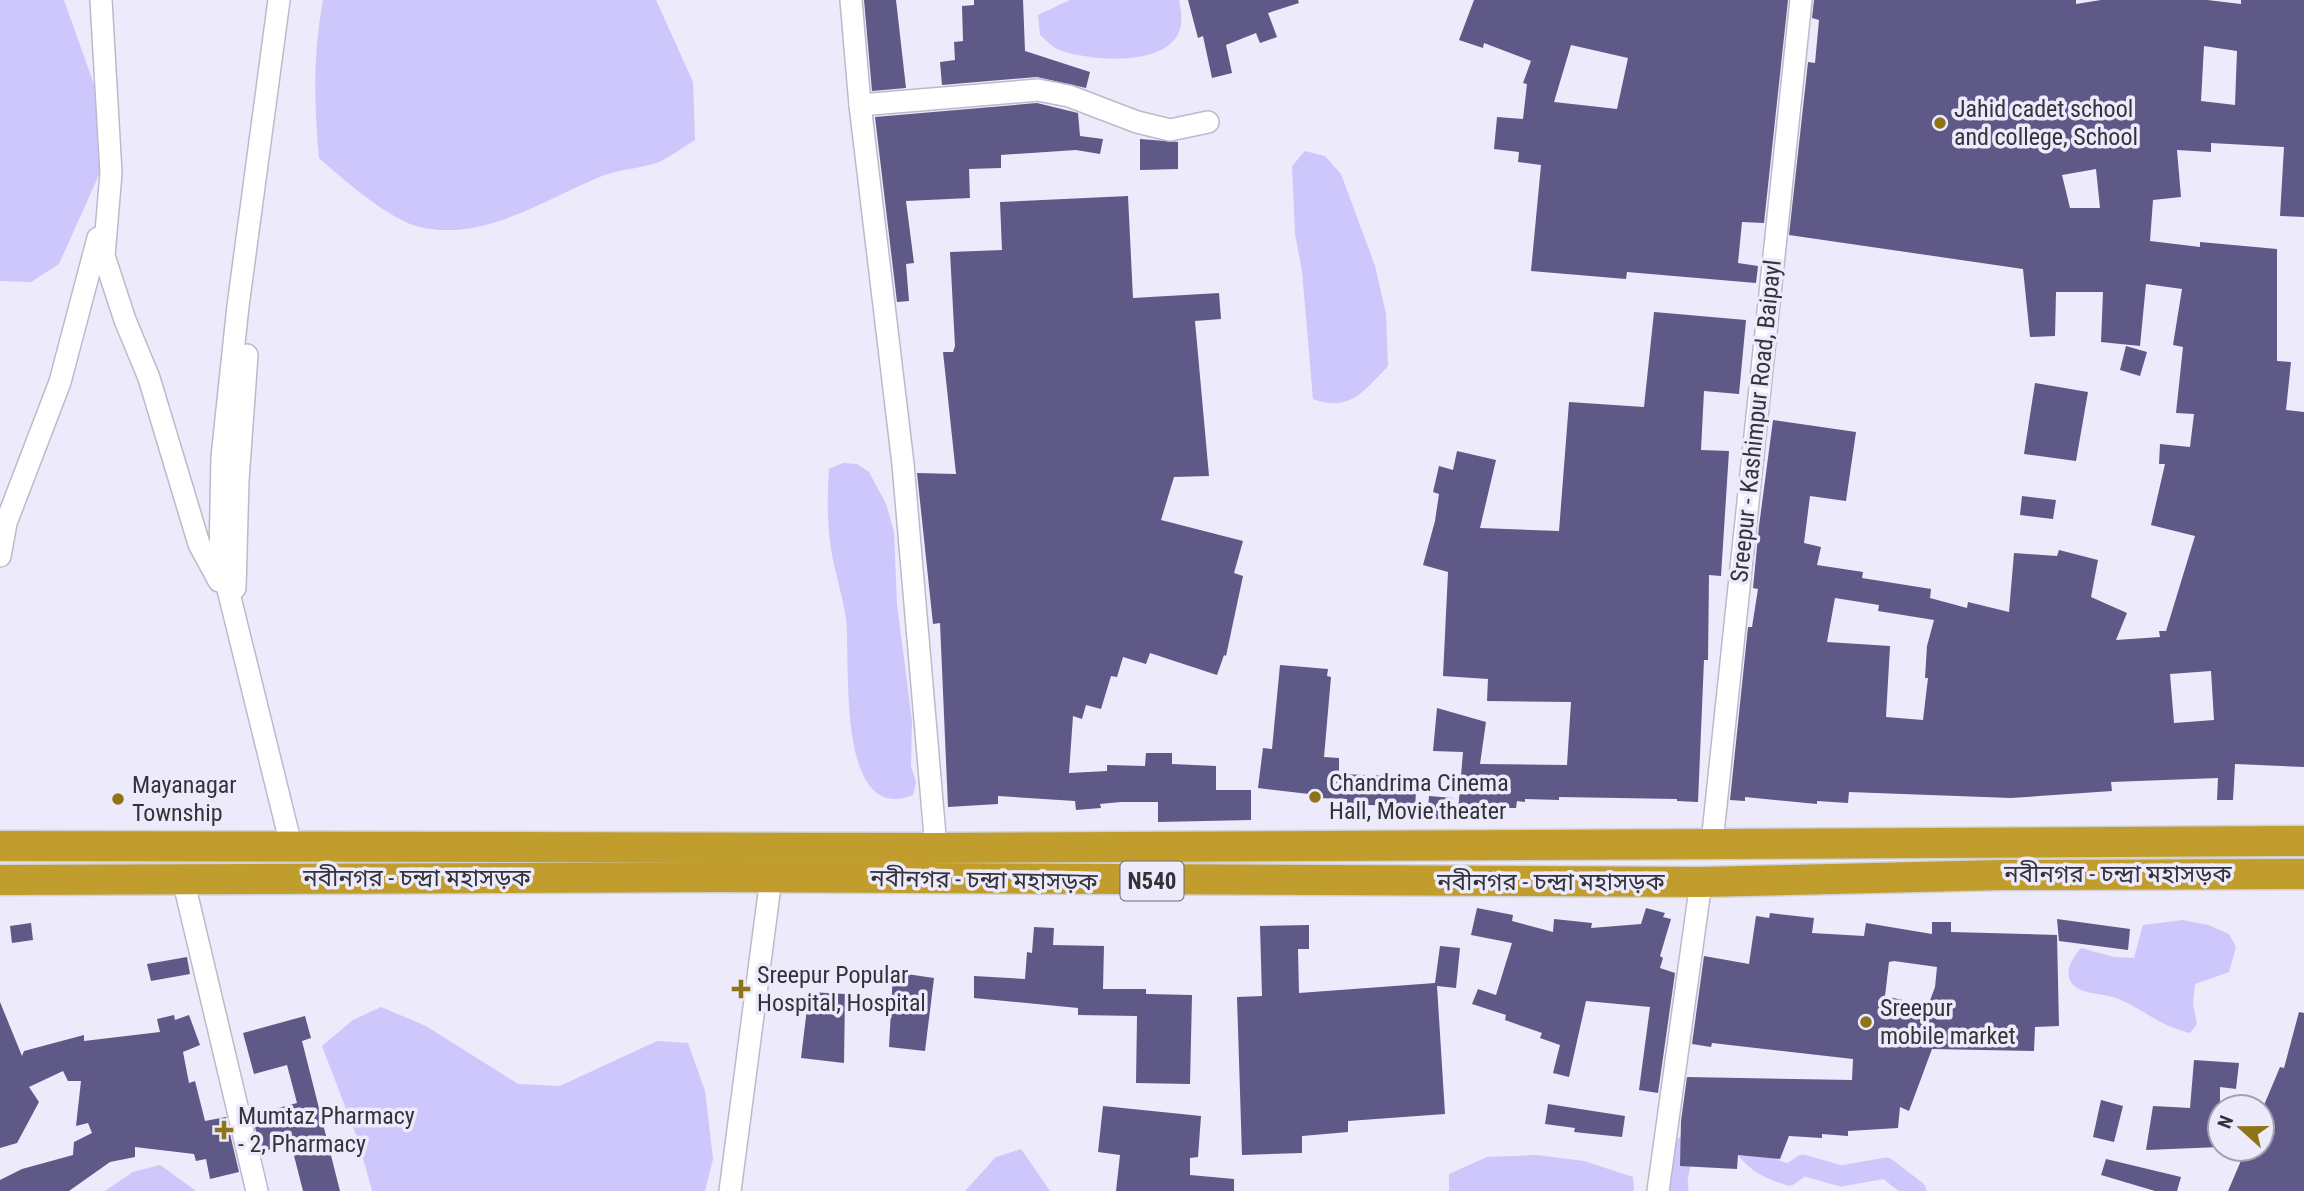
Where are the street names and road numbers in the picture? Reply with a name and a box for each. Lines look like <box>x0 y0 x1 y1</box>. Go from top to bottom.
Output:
street label: Sreepur - Kashimpur Road, Baipayl <box>1725 258 1787 584</box>
street label: নবীনগর - চন্দ্রা মহাসড়ক <box>2003 860 2232 888</box>
road number: N540 <box>1120 862 1184 900</box>
street label: নবীনগর - চন্দ্রা মহাসড়ক <box>302 864 531 892</box>
street label: নবীনগর - চন্দ্রা মহাসড়ক <box>869 864 1098 896</box>
street label: নবীনগর - চন্দ্রা মহাসড়ক <box>1436 868 1665 896</box>

